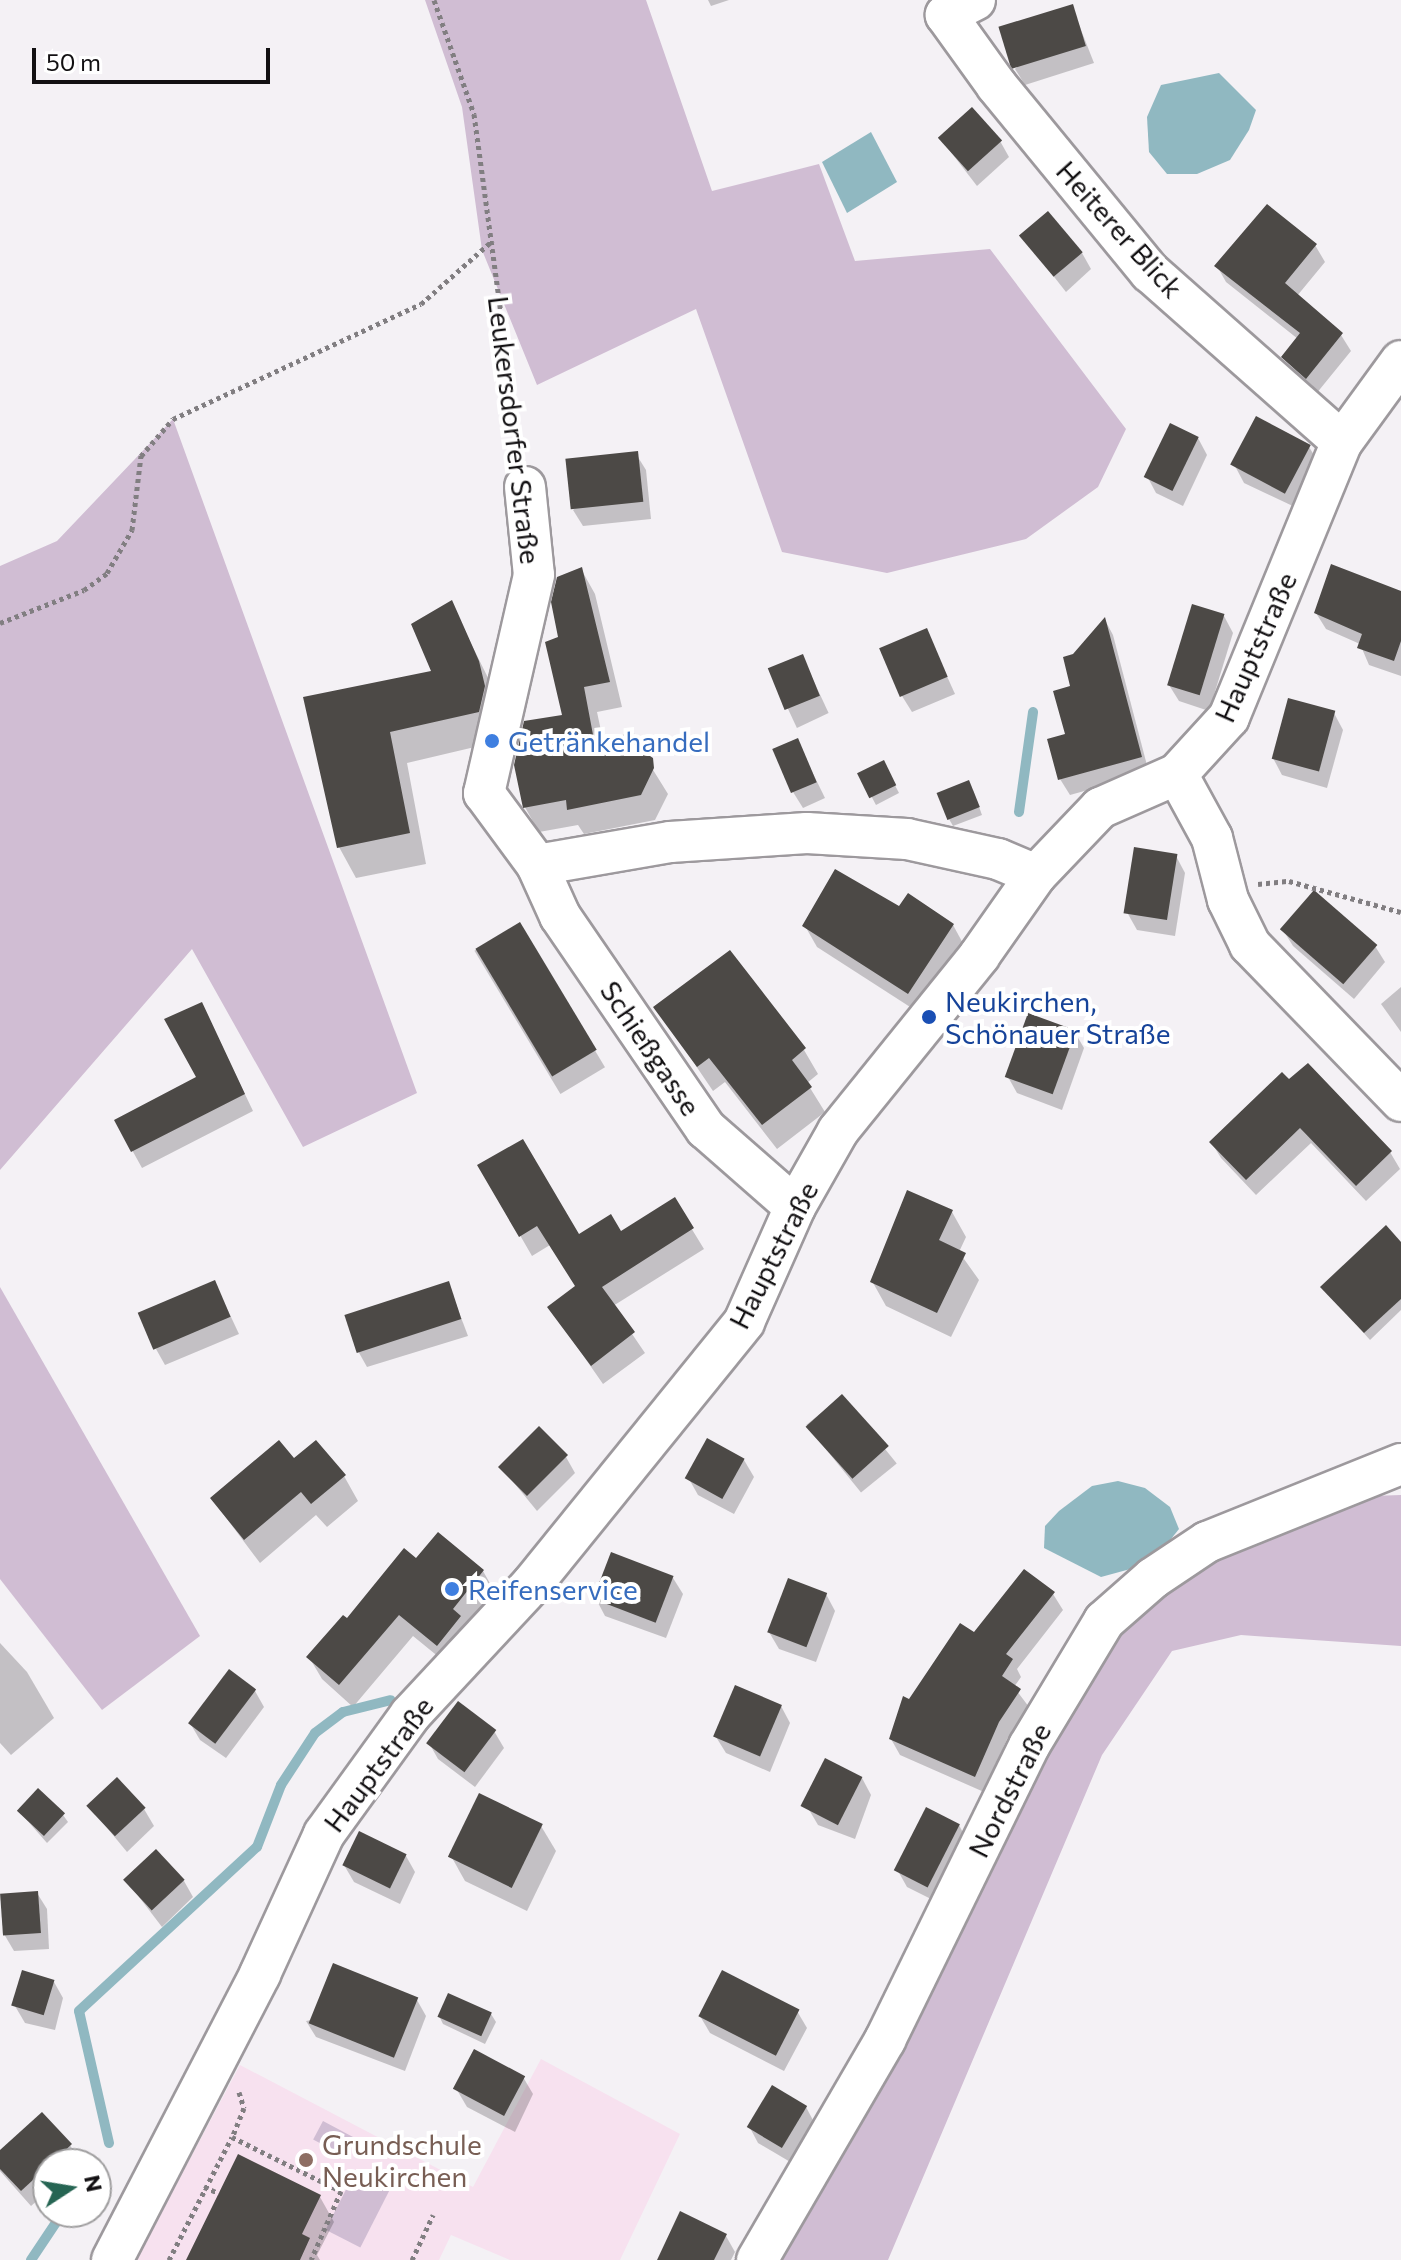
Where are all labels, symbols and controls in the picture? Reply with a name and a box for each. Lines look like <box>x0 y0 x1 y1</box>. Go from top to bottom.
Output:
scale bar <box>36 32 274 82</box>
text: 50 m <box>46 47 101 76</box>
street label: Heiterer Blick <box>1050 154 1190 304</box>
street label: Leukersdorfer Straße <box>482 294 548 566</box>
street label: Hauptstraße <box>1207 567 1303 727</box>
place label: Getränkehandel <box>508 724 710 758</box>
marker: Getränkehandel <box>483 732 501 750</box>
street label: Schießgasse <box>594 974 708 1122</box>
place label: Neukirchen, Schönauer Straße <box>945 984 1171 1050</box>
marker: Neukirchen, Schönauer Straße <box>920 1008 938 1026</box>
street label: Hauptstraße <box>722 1176 824 1334</box>
place label: Reifenservice <box>468 1572 638 1606</box>
marker: Reifenservice <box>443 1580 461 1598</box>
street label: Hauptstraße <box>316 1690 440 1838</box>
street label: Nordstraße <box>961 1717 1057 1863</box>
place label: Grundschule Neukirchen <box>322 2127 482 2193</box>
north arrow <box>32 2148 112 2228</box>
marker: Grundschule Neukirchen <box>297 2151 315 2169</box>
text: N <box>79 2172 109 2194</box>

